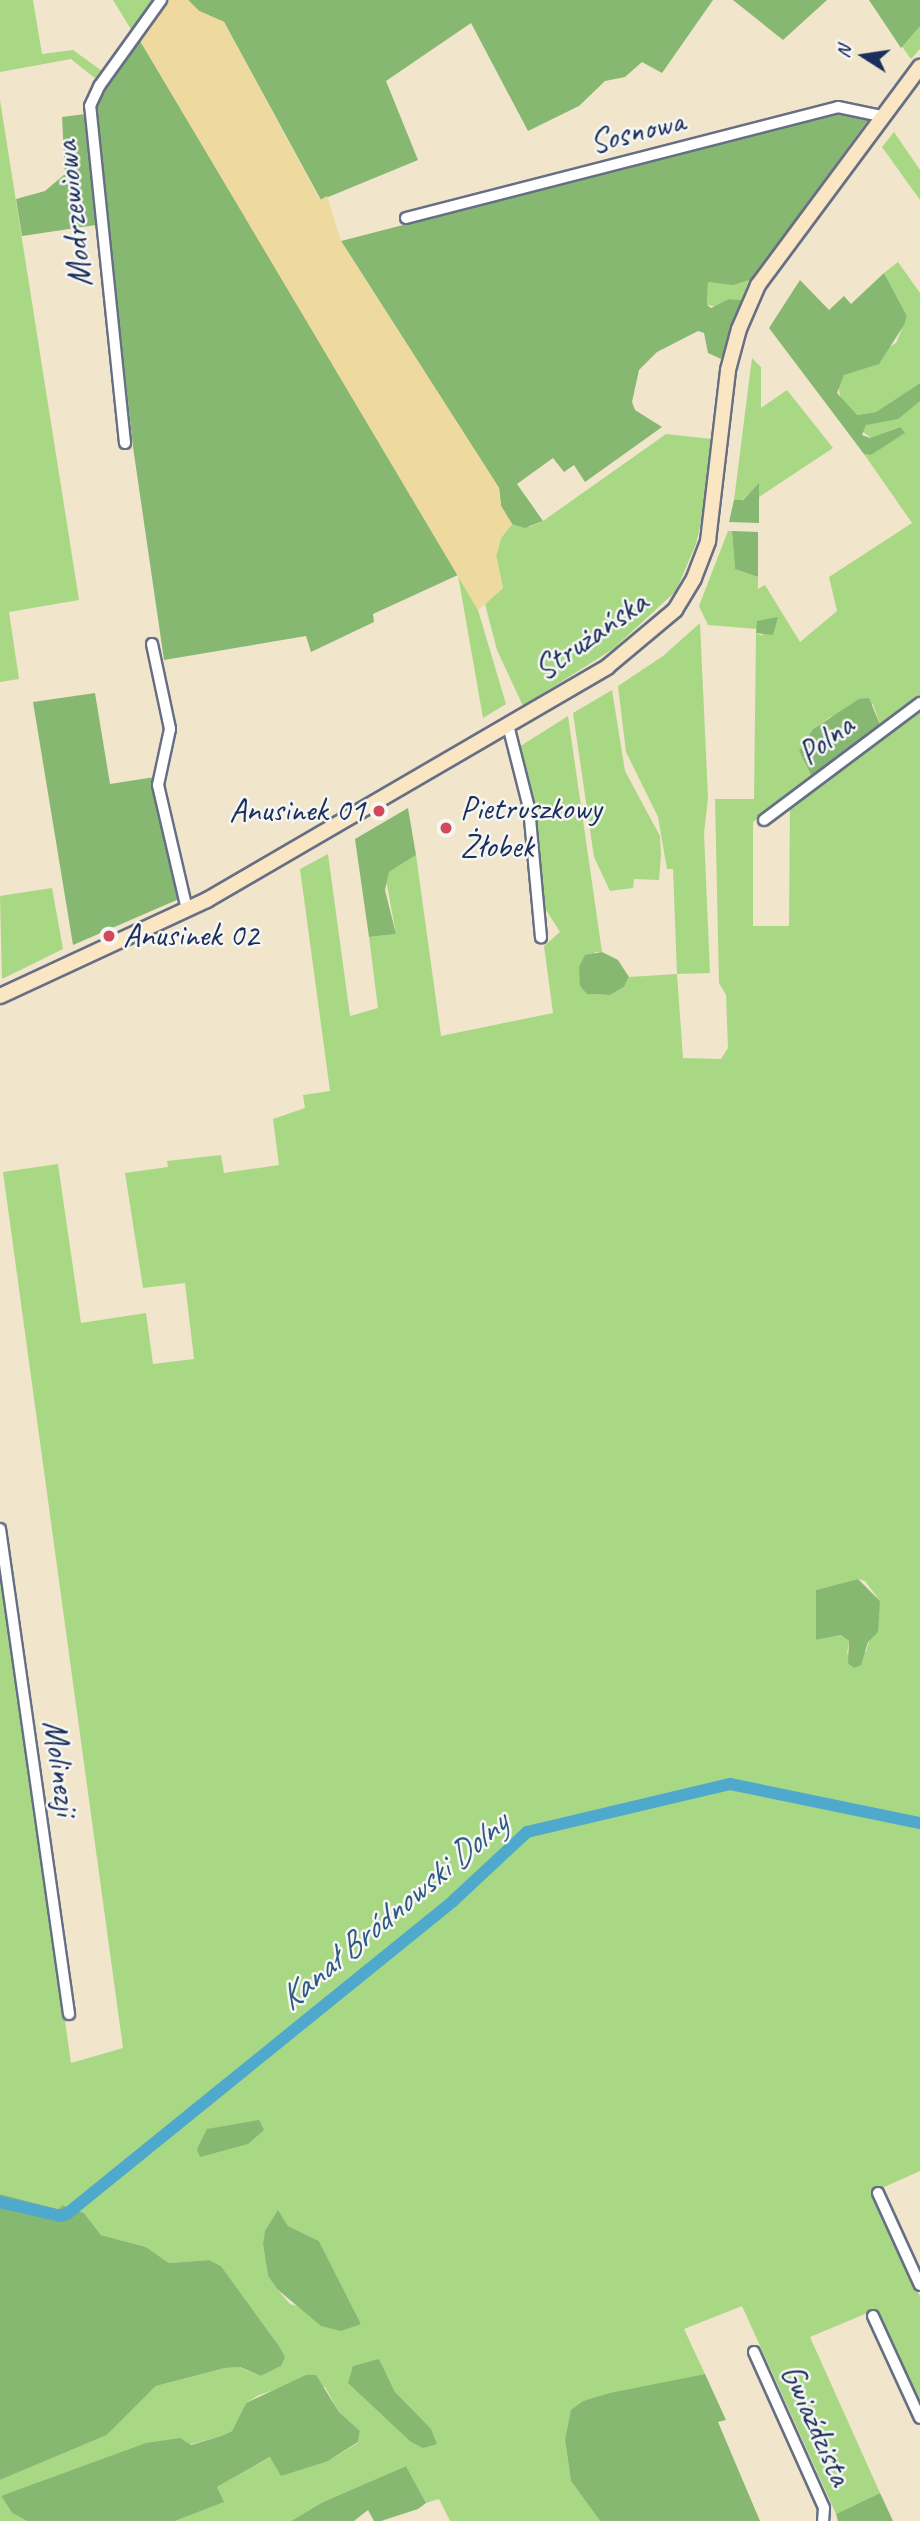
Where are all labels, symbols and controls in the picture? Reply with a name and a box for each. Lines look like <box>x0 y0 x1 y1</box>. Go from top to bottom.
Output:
north arrow <box>829 21 899 91</box>
text: N <box>830 43 856 60</box>
street label: Sosnowa <box>586 101 688 163</box>
street label: Modrzewiowa <box>47 139 101 289</box>
street label: Strużańska <box>527 583 655 689</box>
street label: Polna <box>790 706 862 774</box>
place label: Pietruszkowy Żłobek <box>460 789 601 867</box>
place label: Anusinek 01 <box>229 791 365 831</box>
marker: Anusinek 01 <box>371 803 387 819</box>
marker: Pietruszkowy Żłobek <box>438 820 454 836</box>
place label: Anusinek 02 <box>123 916 259 956</box>
marker: Anusinek 02 <box>101 928 117 944</box>
street label: Molinezji <box>34 1718 86 1818</box>
water label: Kanał Bródnowski Dolny <box>270 1803 516 2019</box>
street label: Gwiaździsta <box>772 2358 860 2492</box>

